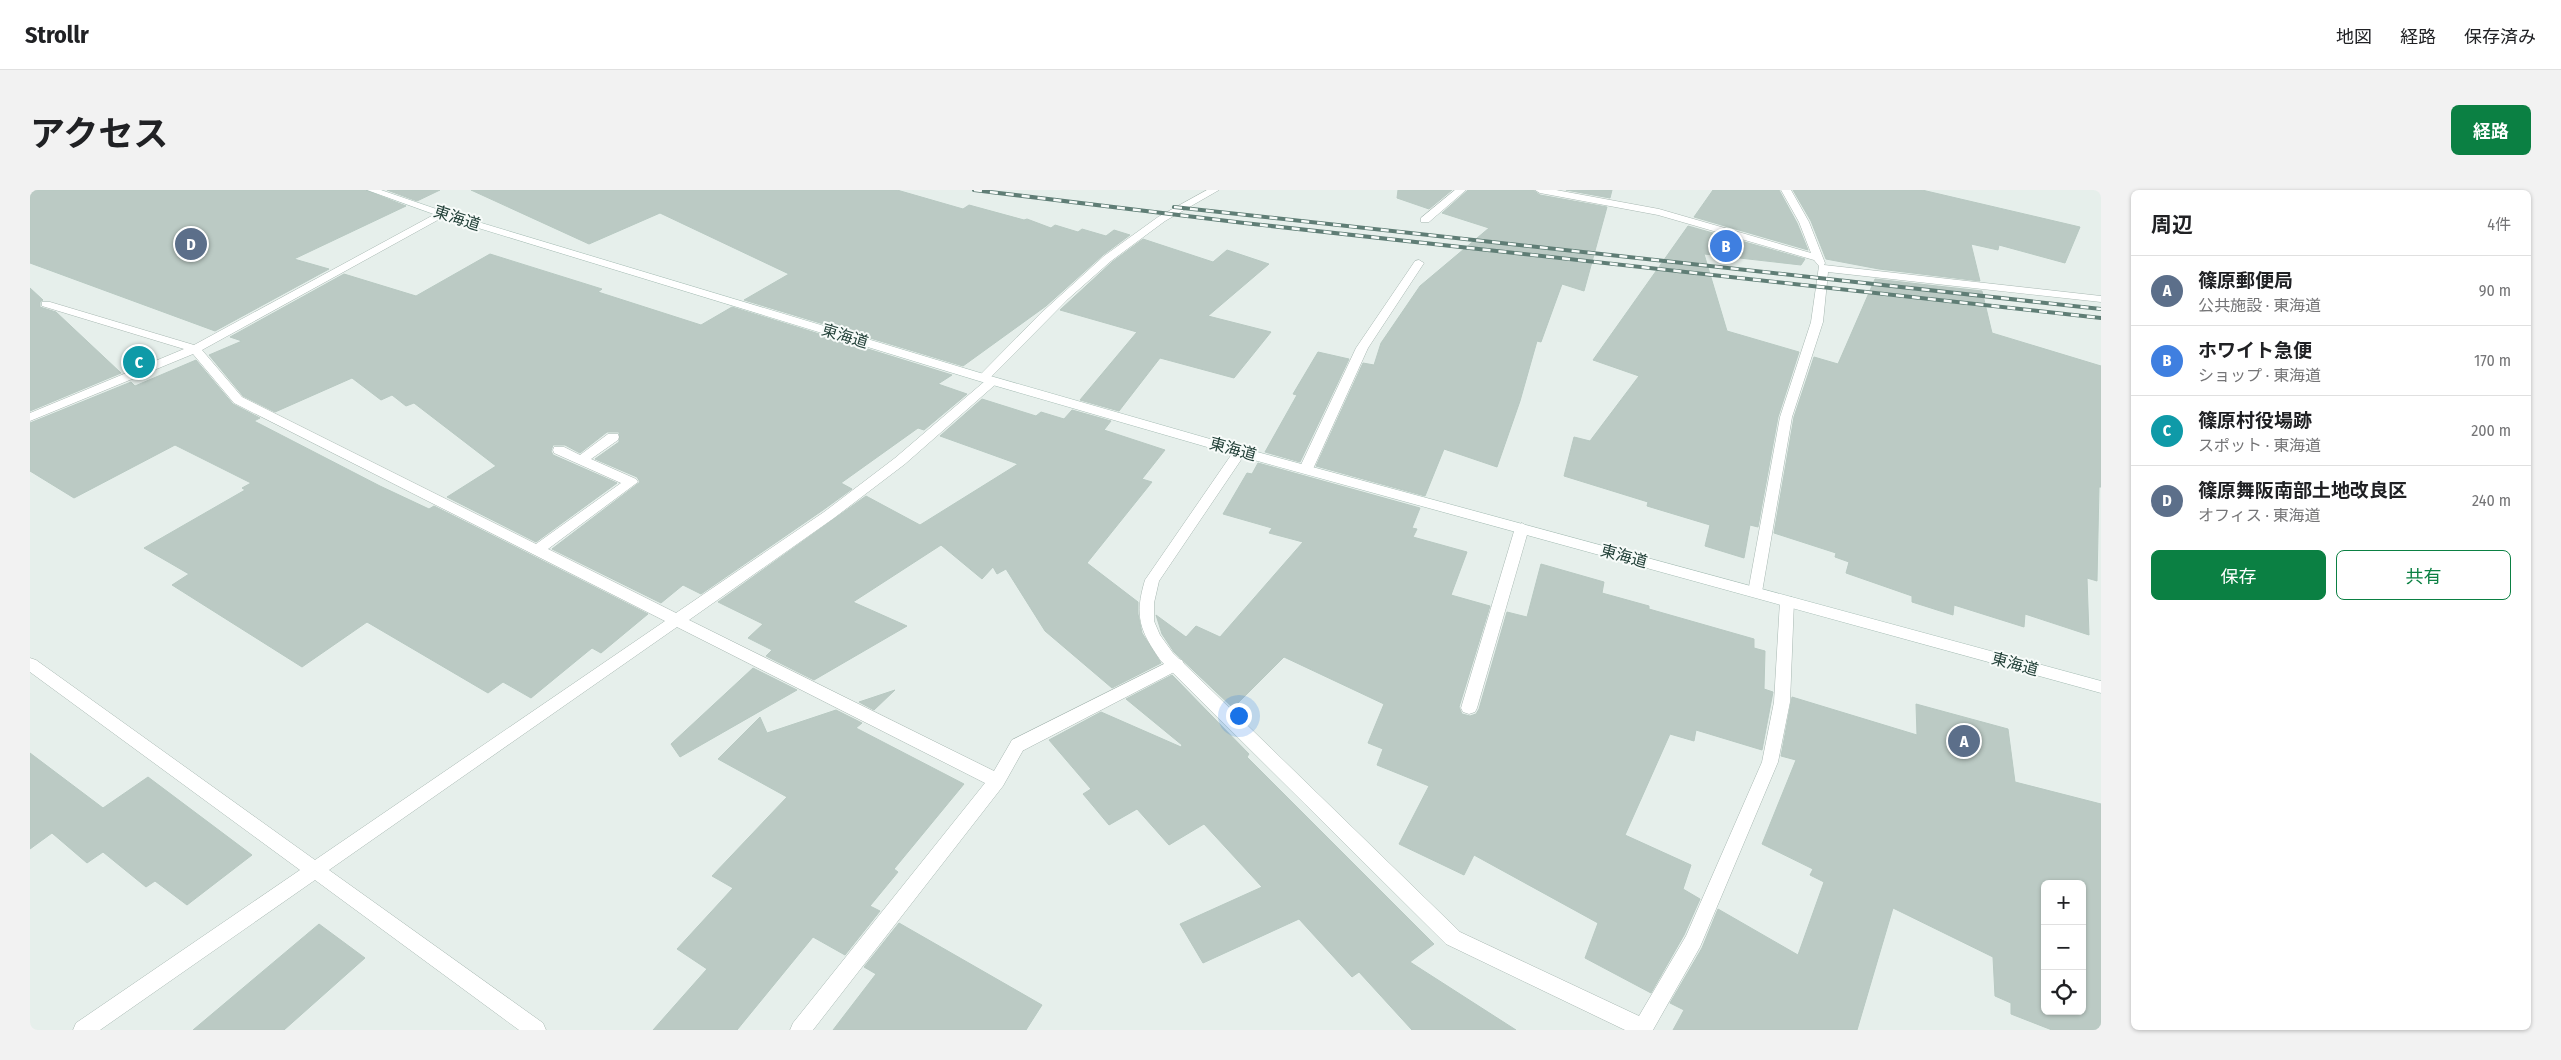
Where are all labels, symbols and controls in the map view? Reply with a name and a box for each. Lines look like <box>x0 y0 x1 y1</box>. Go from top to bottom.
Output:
text: Strollr <box>25 21 89 49</box>
text: 地図 <box>2336 26 2372 48</box>
text: 経路 <box>2400 26 2436 48</box>
text: 保存済み <box>2464 26 2536 48</box>
button: 経路 <box>2451 105 2531 155</box>
text: アクセス <box>30 113 168 155</box>
street label: 東海道 <box>431 202 483 234</box>
text: 周辺 <box>2151 212 2193 238</box>
text: 4件 <box>2487 215 2511 234</box>
pin: D <box>175 225 207 263</box>
pin: B <box>1710 227 1742 265</box>
text: 篠原郵便局 <box>2198 269 2293 292</box>
text: A <box>2163 281 2171 300</box>
text: 90 m <box>2479 281 2511 300</box>
text: 公共施設 · 東海道 <box>2198 296 2321 315</box>
street label: 東海道 <box>819 320 871 352</box>
text: ホワイト急便 <box>2198 339 2312 362</box>
pin: C <box>123 343 155 381</box>
text: B <box>2163 351 2171 370</box>
text: 170 m <box>2474 351 2511 370</box>
text: ショップ · 東海道 <box>2198 366 2321 385</box>
text: 篠原村役場跡 <box>2198 409 2312 432</box>
text: C <box>2163 421 2171 440</box>
text: 200 m <box>2471 421 2511 440</box>
street label: 東海道 <box>1207 434 1259 464</box>
text: スポット · 東海道 <box>2198 436 2321 455</box>
text: 篠原舞阪南部土地改良区 <box>2198 479 2407 502</box>
text: D <box>2162 491 2172 510</box>
text: 240 m <box>2472 491 2511 510</box>
text: オフィス · 東海道 <box>2198 506 2321 525</box>
street label: 東海道 <box>1598 541 1650 571</box>
button: 保存 <box>2151 550 2326 600</box>
button: 共有 <box>2336 550 2511 600</box>
street label: 東海道 <box>1989 649 2041 679</box>
your location <box>1226 703 1252 729</box>
pin: A <box>1948 722 1980 760</box>
map controls <box>2041 880 2086 1015</box>
button: + <box>2041 880 2086 925</box>
button: − <box>2041 925 2086 970</box>
button: locate <box>2041 970 2086 1015</box>

